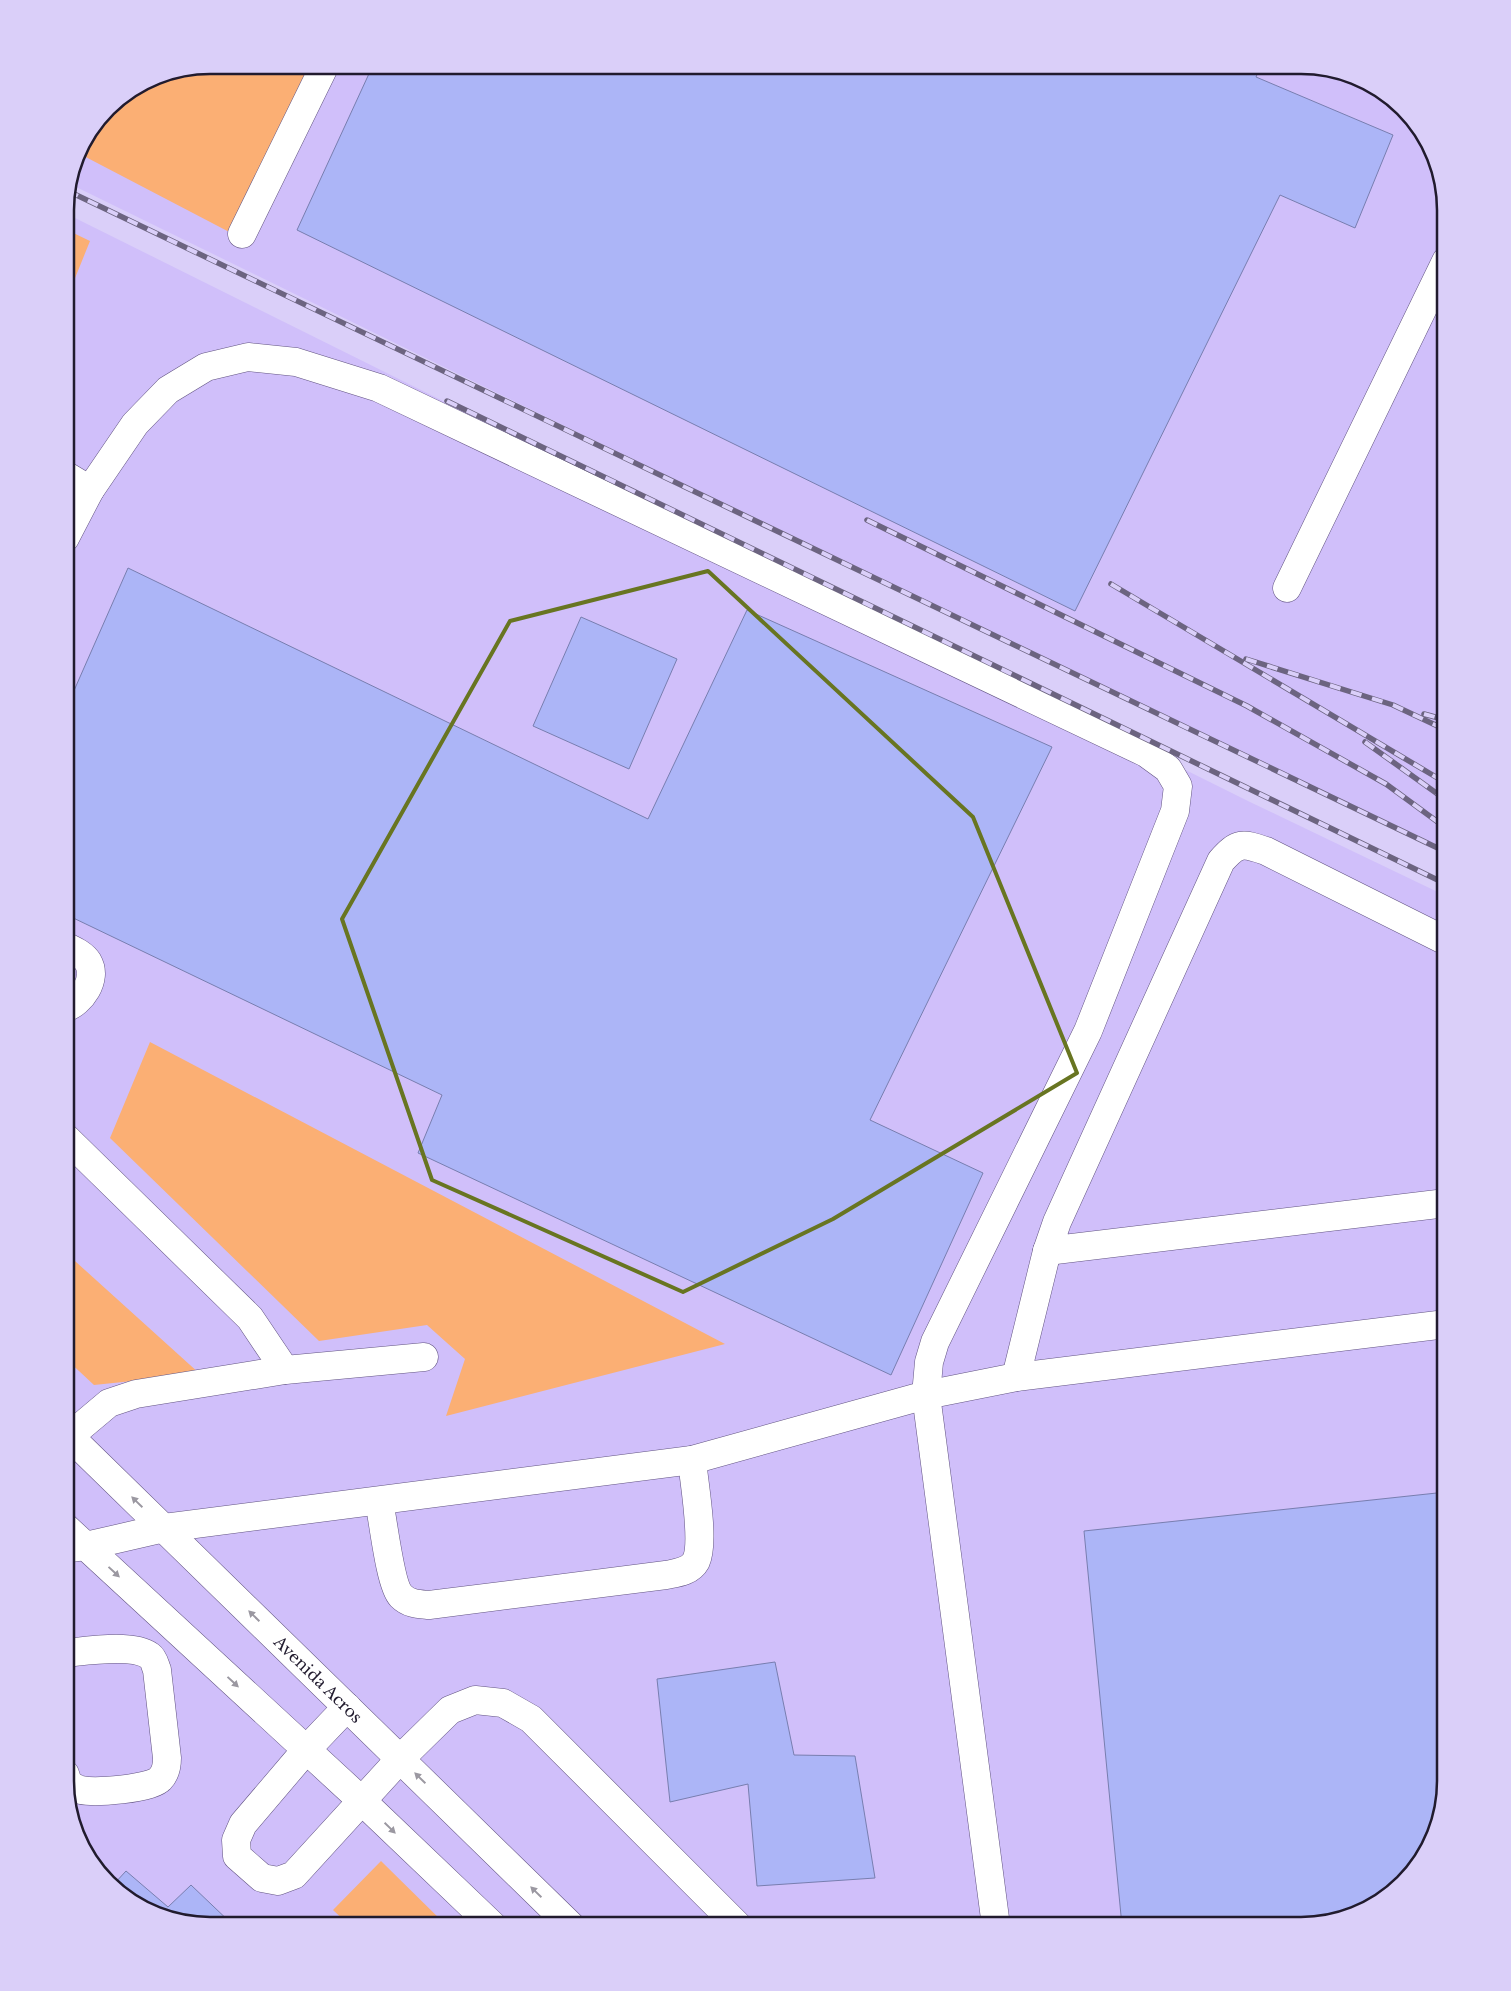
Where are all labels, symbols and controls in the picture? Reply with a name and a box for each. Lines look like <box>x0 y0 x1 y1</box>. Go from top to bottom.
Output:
one-way arrow <box>132 1496 144 1508</box>
one-way arrow <box>107 1566 119 1578</box>
one-way arrow <box>248 1610 260 1622</box>
street label: Avenida Acros <box>269 1631 367 1727</box>
one-way arrow <box>226 1676 238 1688</box>
one-way arrow <box>414 1773 426 1785</box>
one-way arrow <box>384 1822 396 1834</box>
one-way arrow <box>530 1886 542 1898</box>

